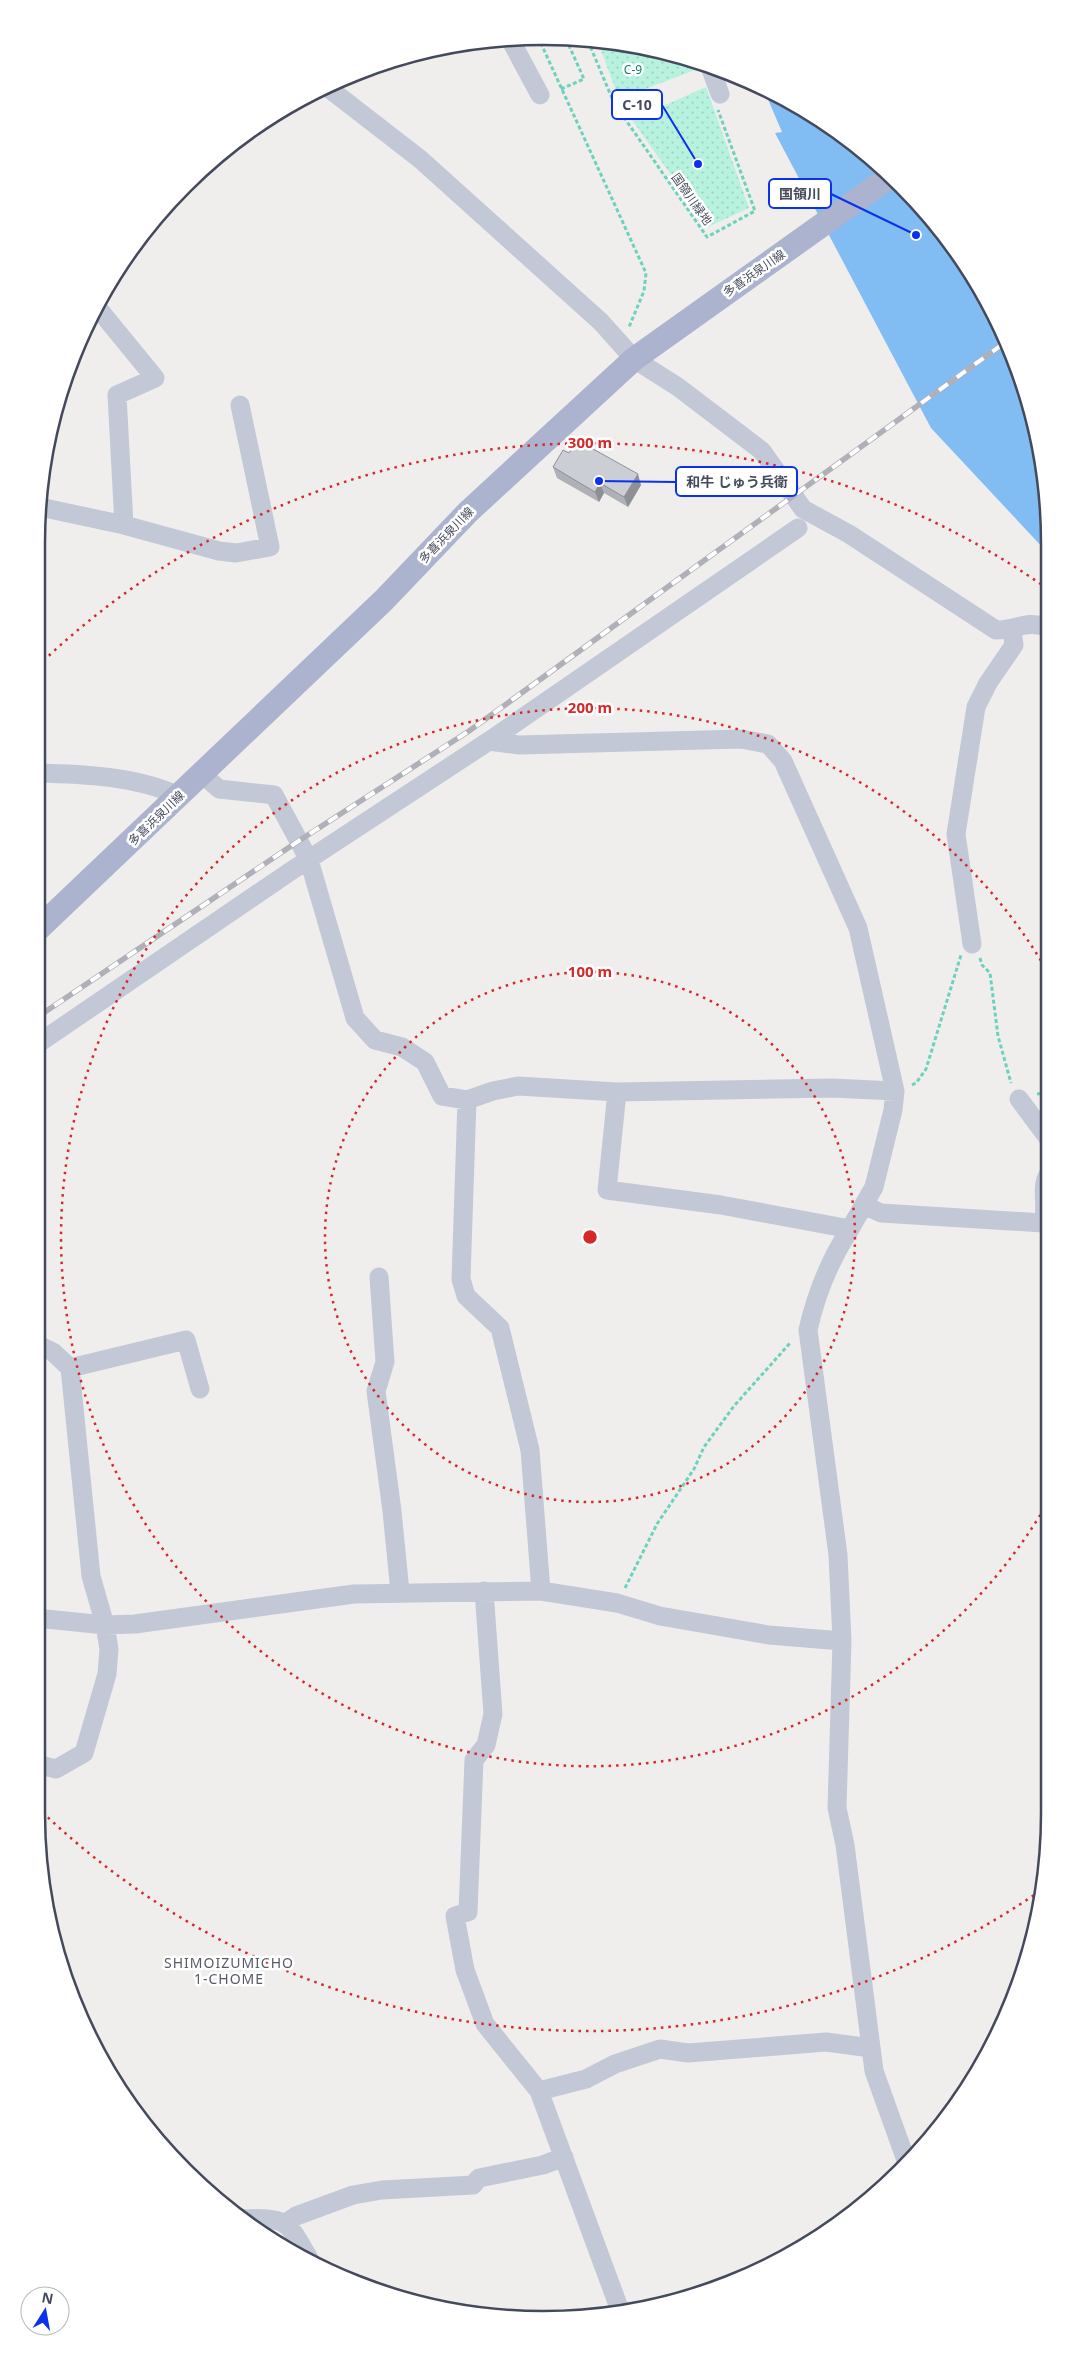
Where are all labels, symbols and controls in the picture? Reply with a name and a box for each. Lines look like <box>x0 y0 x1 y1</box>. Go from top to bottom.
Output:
park label: C-9 <box>624 61 642 78</box>
callout: C-10 <box>612 90 662 119</box>
text: C-10 <box>622 95 652 114</box>
street label: 国領川緑地 <box>668 170 716 228</box>
callout: 国領川 <box>769 179 831 208</box>
text: 国領川 <box>779 184 821 203</box>
street label: 多喜浜泉川線 <box>720 245 788 301</box>
text: 300 m <box>568 432 612 452</box>
callout: 和牛 じゅう兵衛 <box>676 467 797 496</box>
text: 和牛 じゅう兵衛 <box>686 472 788 491</box>
street label: 多喜浜泉川線 <box>415 503 477 567</box>
text: 200 m <box>568 697 612 717</box>
street label: 多喜浜泉川線 <box>124 787 188 849</box>
text: 100 m <box>568 961 612 981</box>
centre of rings <box>581 1228 599 1246</box>
district label: SHIMOIZUMICHO 1-CHOME <box>164 1953 294 1988</box>
north arrow <box>20 2286 70 2336</box>
text: N <box>40 2287 55 2308</box>

